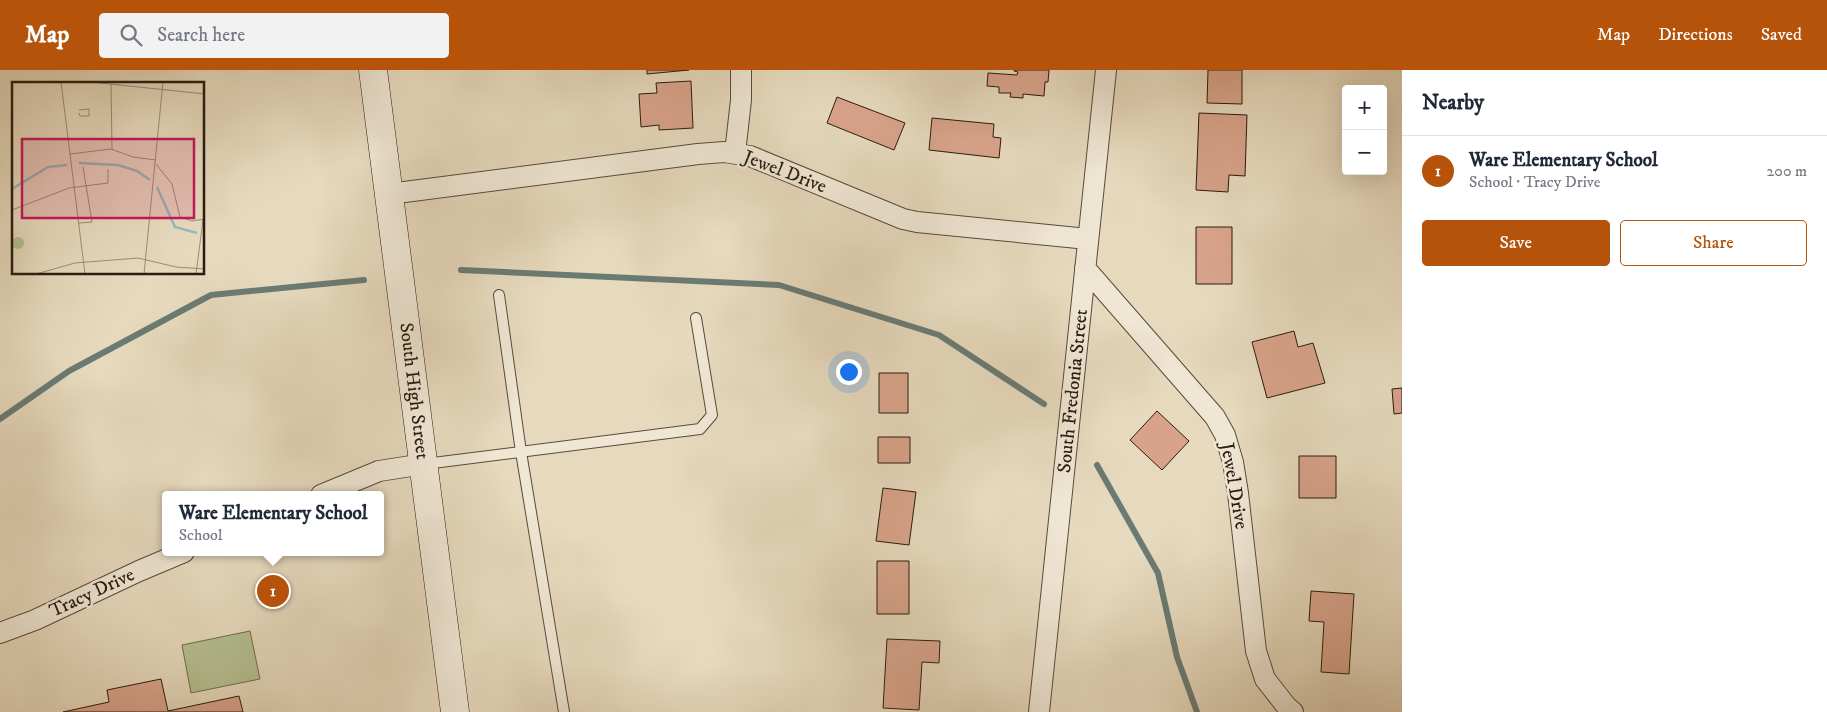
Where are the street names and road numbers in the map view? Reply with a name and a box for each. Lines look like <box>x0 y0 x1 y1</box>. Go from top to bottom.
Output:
street label: Jewel Drive <box>738 145 830 198</box>
street label: South Fredonia Street <box>1053 308 1093 474</box>
street label: South High Street <box>394 321 434 461</box>
street label: Jewel Drive <box>1215 439 1253 531</box>
street label: Tracy Drive <box>46 563 138 623</box>

